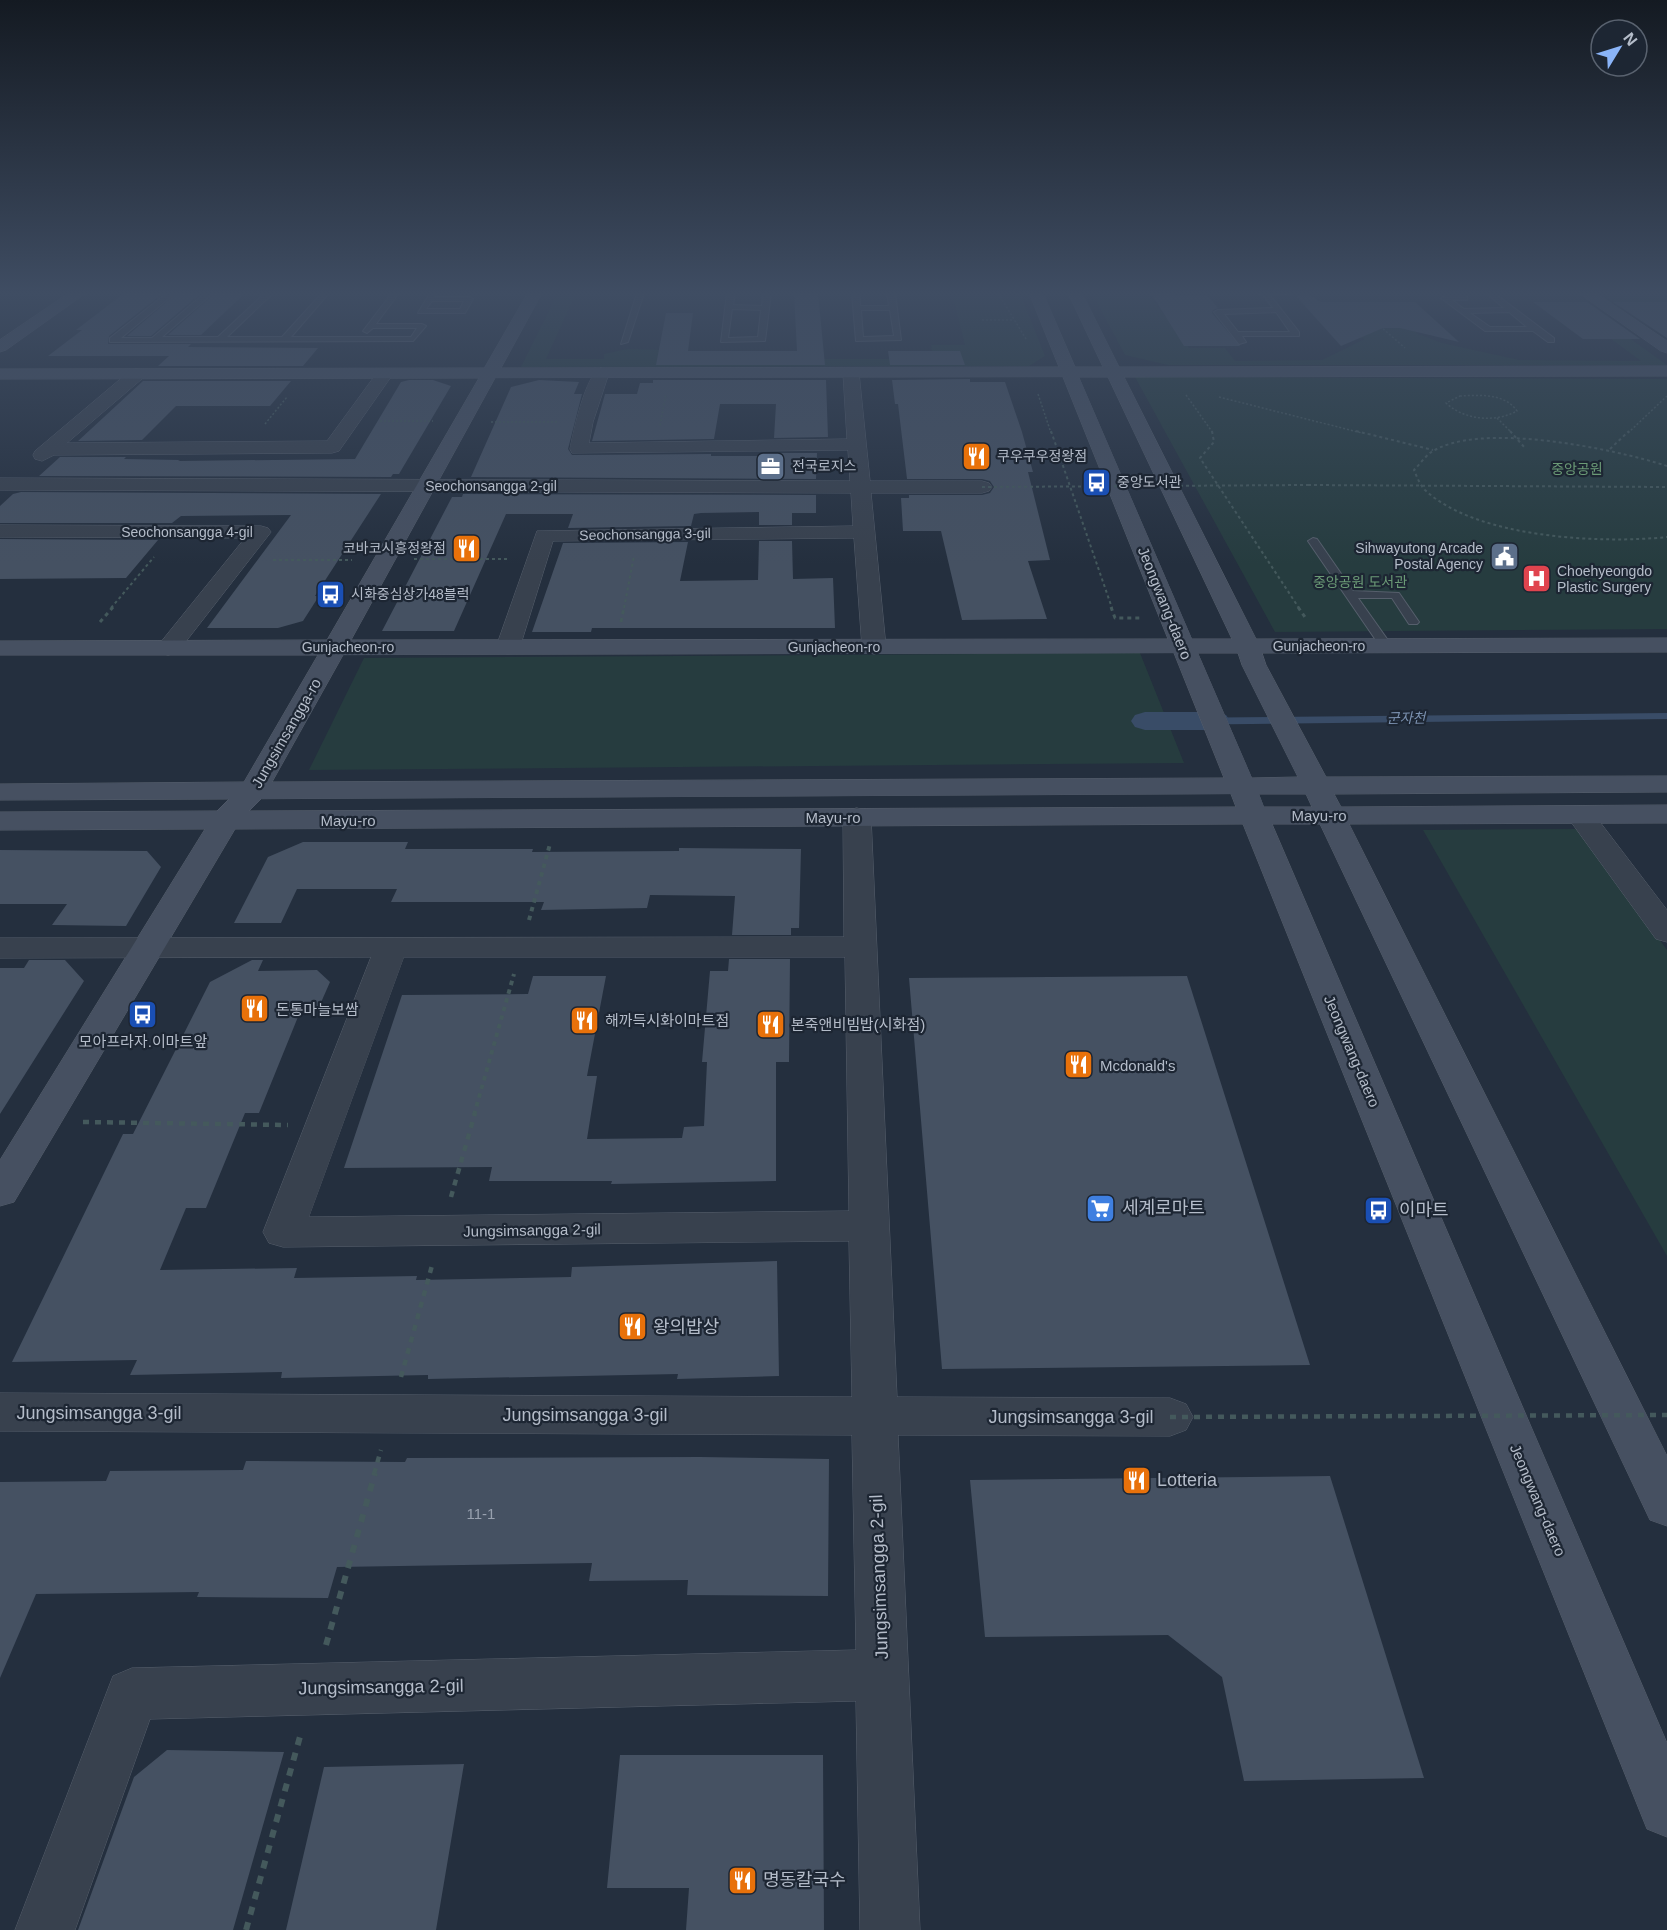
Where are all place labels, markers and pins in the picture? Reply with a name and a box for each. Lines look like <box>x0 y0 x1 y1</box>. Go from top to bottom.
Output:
restaurant icon: 쿠우쿠우정왕점 <box>960 440 992 472</box>
place label: 쿠우쿠우정왕점 <box>997 448 1087 464</box>
office icon: 전국로지스 <box>755 450 787 482</box>
place label: 전국로지스 <box>792 458 857 474</box>
bus stop icon: 중앙도서관 <box>1080 466 1112 498</box>
place label: 중앙도서관 <box>1117 474 1182 490</box>
restaurant icon: 코바코시흥정왕점 <box>451 532 483 564</box>
place label: 코바코시흥정왕점 <box>343 540 446 556</box>
place label: Sihwayutong Arcade Postal Agency <box>1355 540 1483 572</box>
public building icon: Sihwayutong Arcade Postal Agency <box>1488 540 1520 572</box>
hospital icon: Choehyeongdo Plastic Surgery <box>1520 563 1552 595</box>
place label: Choehyeongdo Plastic Surgery <box>1557 563 1652 595</box>
bus stop icon: 시화중심상가48블럭 <box>314 578 346 610</box>
place label: 시화중심상가48블럭 <box>351 586 470 602</box>
restaurant icon: 돈통마늘보쌈 <box>239 993 271 1025</box>
bus stop icon: 모아프라자.이마트앞 <box>127 998 159 1030</box>
place label: 돈통마늘보쌈 <box>276 1001 359 1018</box>
restaurant icon: 해까득시화이마트점 <box>568 1004 600 1036</box>
restaurant icon: 본죽앤비빔밥(시화점) <box>754 1008 786 1040</box>
place label: 해까득시화이마트점 <box>605 1012 729 1029</box>
place label: 본죽앤비빔밥(시화점) <box>791 1016 925 1033</box>
place label: 모아프라자.이마트앞 <box>79 1033 207 1050</box>
restaurant icon: Mcdonald's <box>1063 1049 1095 1081</box>
place label: Mcdonald's <box>1100 1057 1175 1074</box>
supermarket icon: 세계로마트 <box>1085 1192 1117 1224</box>
bus stop icon: 이마트 <box>1362 1194 1394 1226</box>
place label: 세계로마트 <box>1122 1198 1205 1218</box>
place label: 이마트 <box>1399 1200 1449 1220</box>
restaurant icon: 왕의밥상 <box>616 1311 648 1343</box>
place label: 왕의밥상 <box>653 1317 719 1337</box>
restaurant icon: Lotteria <box>1120 1464 1152 1496</box>
place label: Lotteria <box>1157 1470 1218 1490</box>
restaurant icon: 명동칼국수 <box>726 1864 758 1896</box>
place label: 명동칼국수 <box>763 1870 846 1890</box>

